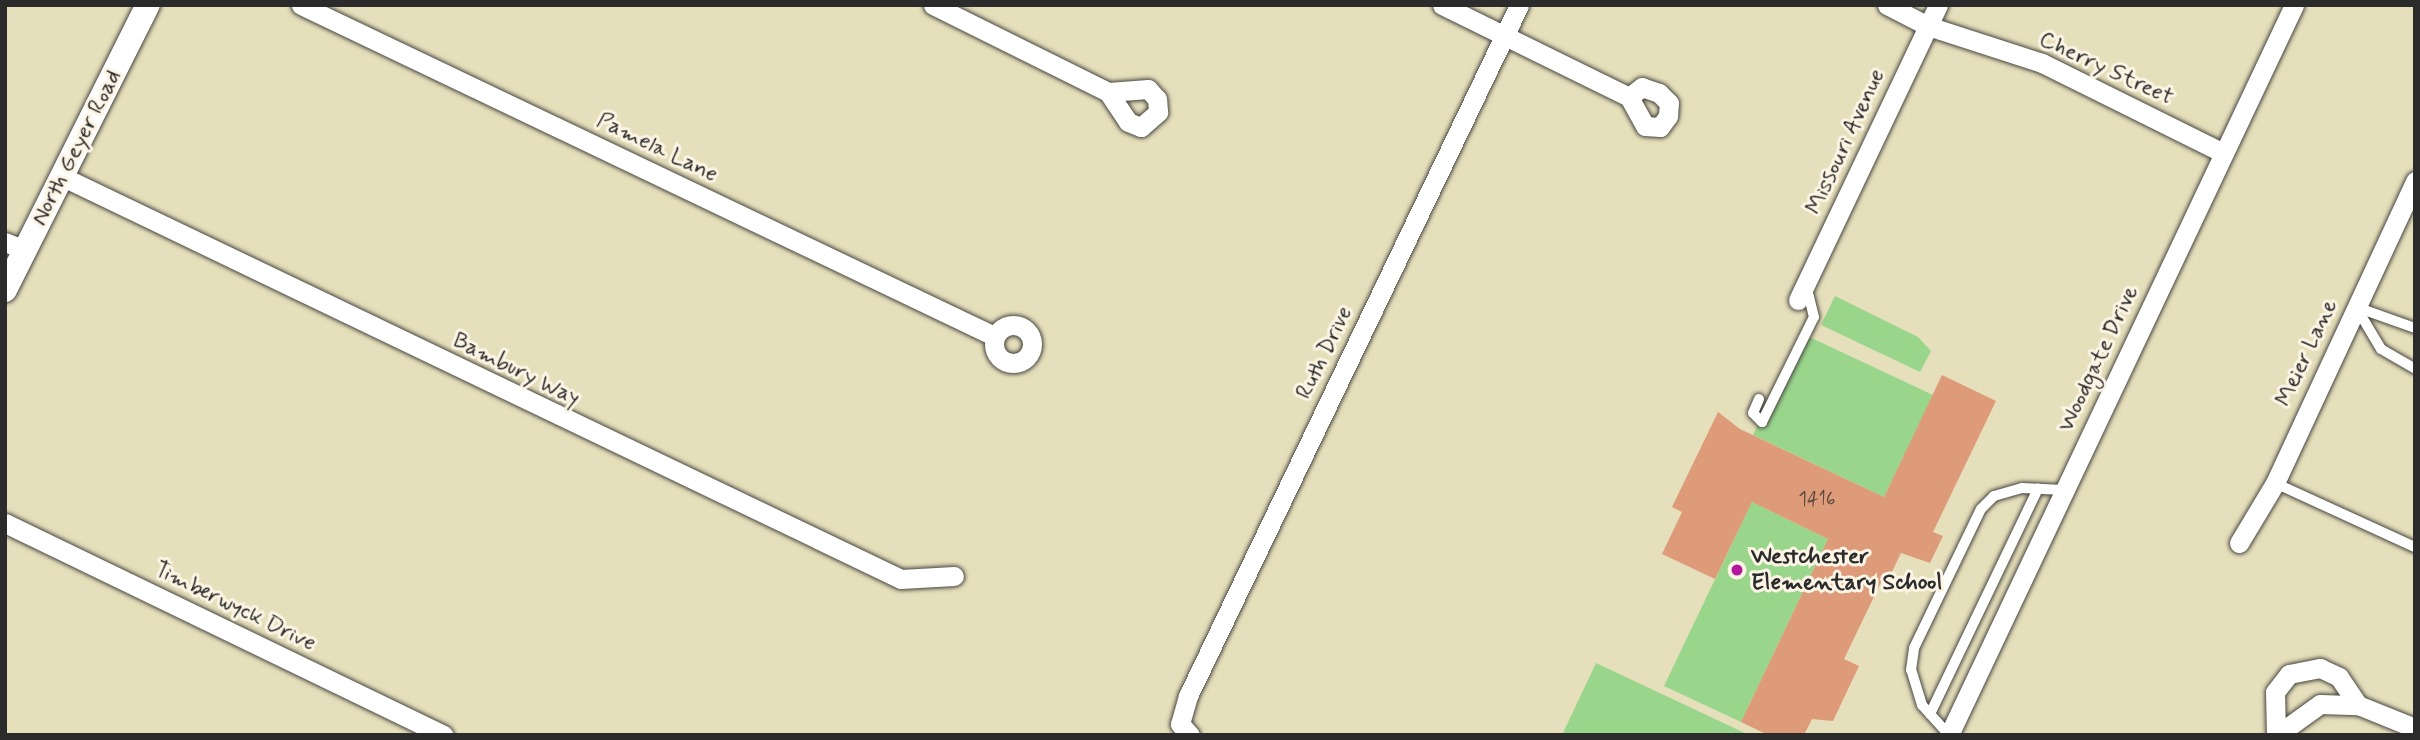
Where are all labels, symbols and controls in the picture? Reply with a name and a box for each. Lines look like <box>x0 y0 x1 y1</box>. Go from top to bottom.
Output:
street label: Cherry Street <box>2035 26 2177 112</box>
street label: Missouri Avenue <box>1800 64 1892 220</box>
street label: North Geyer Road <box>26 65 128 231</box>
street label: Pamela Lane <box>592 107 722 189</box>
street label: Woodgate Drive <box>2053 282 2145 436</box>
street label: Meier Lane <box>2271 296 2343 410</box>
street label: Ruth Drive <box>1291 302 1359 404</box>
street label: Bambury Way <box>446 327 586 413</box>
house number: 1416 <box>1798 489 1836 511</box>
place label: Westchester Elementary School <box>1751 543 1942 597</box>
street label: Timberwyck Drive <box>151 556 319 658</box>
marker: Westchester Elementary School <box>1729 562 1745 578</box>

